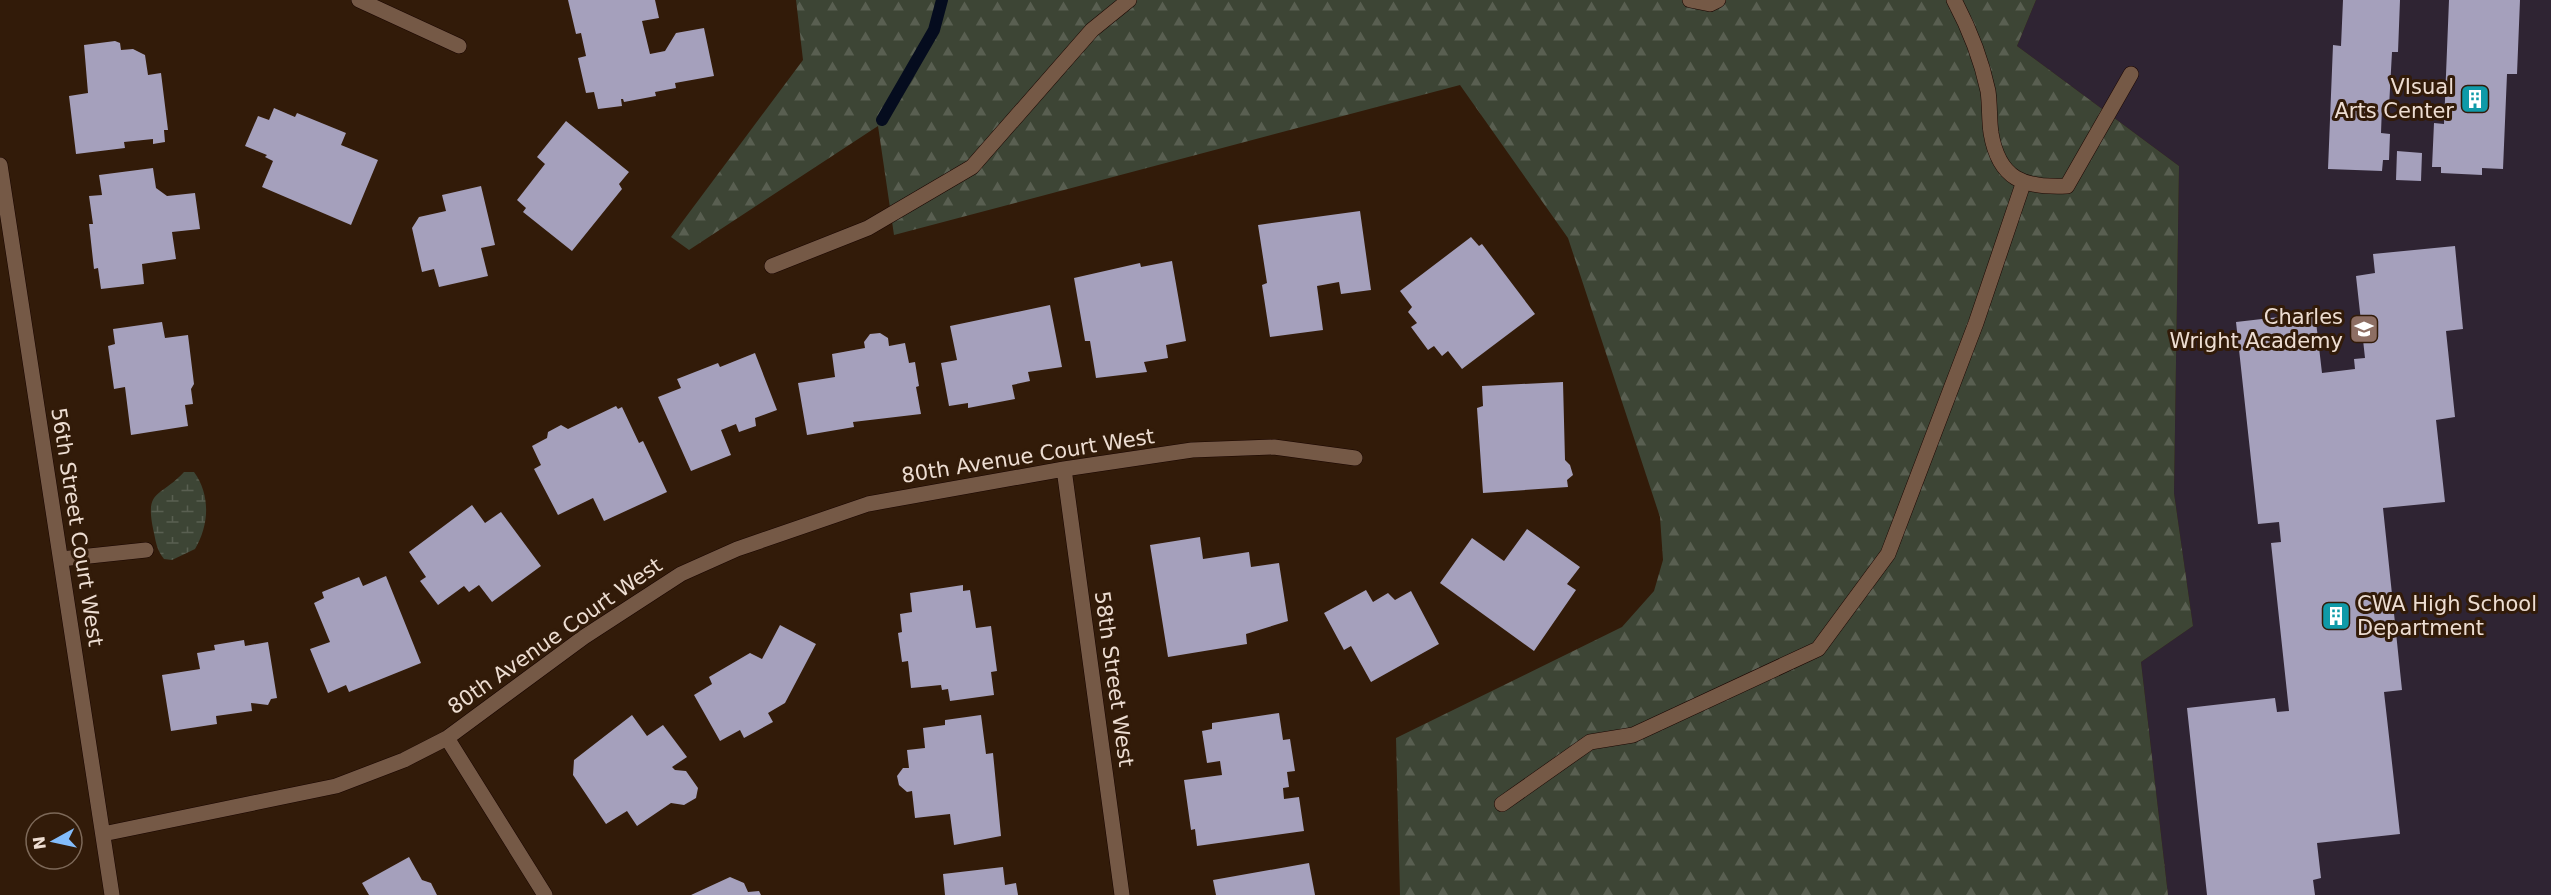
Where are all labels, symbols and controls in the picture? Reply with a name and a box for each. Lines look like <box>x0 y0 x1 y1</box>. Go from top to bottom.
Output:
place label: VIsual Arts Center <box>2334 75 2454 123</box>
building icon: VIsual Arts Center <box>2459 83 2491 115</box>
place label: Charles Wright Academy <box>2170 305 2343 353</box>
school or university icon: Charles Wright Academy <box>2348 313 2380 345</box>
street label: 56th Street Court West <box>46 406 108 648</box>
street label: 80th Avenue Court West <box>900 424 1156 488</box>
street label: 80th Avenue Court West <box>443 553 667 719</box>
street label: 58th Street West <box>1090 590 1138 768</box>
place label: CWA High School Department <box>2357 592 2537 640</box>
building icon: CWA High School Department <box>2320 600 2352 632</box>
north arrow <box>24 811 84 871</box>
text: N <box>29 835 50 851</box>

